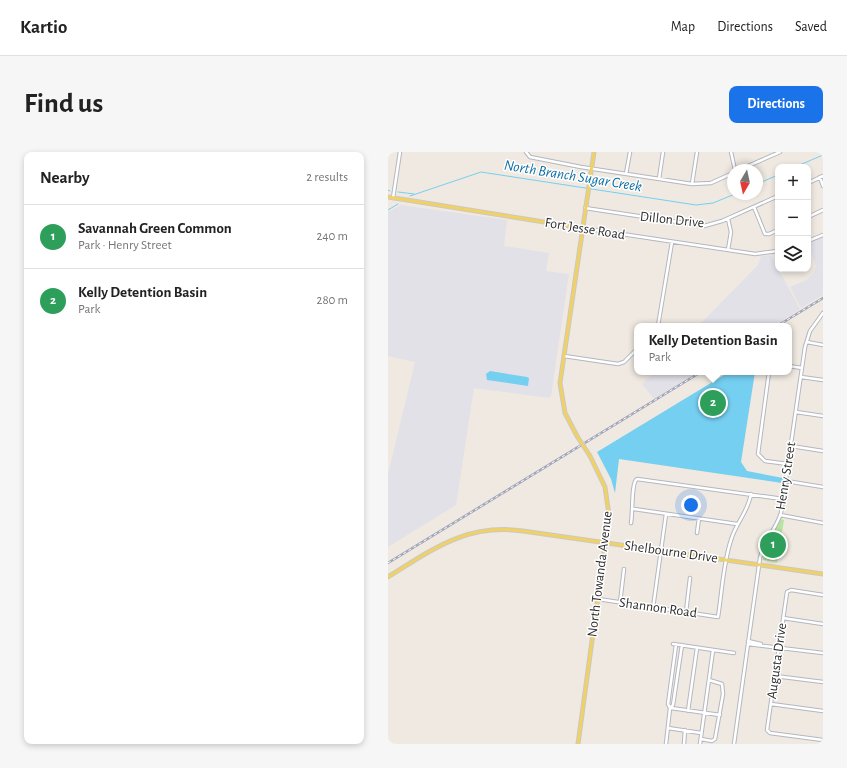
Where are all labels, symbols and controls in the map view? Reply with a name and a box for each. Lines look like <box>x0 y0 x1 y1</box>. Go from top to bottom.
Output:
text: Kartio <box>20 18 67 37</box>
text: Map <box>671 20 695 34</box>
text: Directions <box>717 20 773 34</box>
text: Saved <box>795 20 827 34</box>
button: Directions <box>729 86 823 123</box>
text: Find us <box>24 90 103 118</box>
water label: North Branch Sugar Creek <box>503 158 643 194</box>
north arrow <box>727 164 763 200</box>
map controls <box>775 164 811 272</box>
button: + <box>775 164 811 200</box>
text: Nearby <box>40 169 90 186</box>
text: 2 results <box>306 171 348 184</box>
button: − <box>775 200 811 236</box>
street label: Dillon Drive <box>639 210 705 230</box>
street label: Fort Jesse Road <box>544 216 626 242</box>
text: Savannah Green Common <box>78 221 232 236</box>
text: 1 <box>51 230 55 243</box>
text: 240 m <box>316 230 348 243</box>
button: layers <box>775 236 811 272</box>
text: Park · Henry Street <box>78 239 172 252</box>
text: Kelly Detention Basin <box>78 285 207 300</box>
text: 2 <box>50 294 56 307</box>
text: 280 m <box>317 294 348 307</box>
text: Park <box>78 303 100 316</box>
popup <box>634 323 792 375</box>
text: Kelly Detention Basin <box>648 333 778 348</box>
text: Park <box>648 351 671 364</box>
pin: 2 <box>700 388 726 418</box>
street label: Henry Street <box>774 440 798 511</box>
your location <box>681 495 701 515</box>
street label: North Towanda Avenue <box>585 510 615 638</box>
pin: 1 <box>760 530 786 560</box>
street label: Shelbourne Drive <box>623 539 719 565</box>
street label: Shannon Road <box>618 596 698 620</box>
street label: Augusta Drive <box>765 622 789 700</box>

